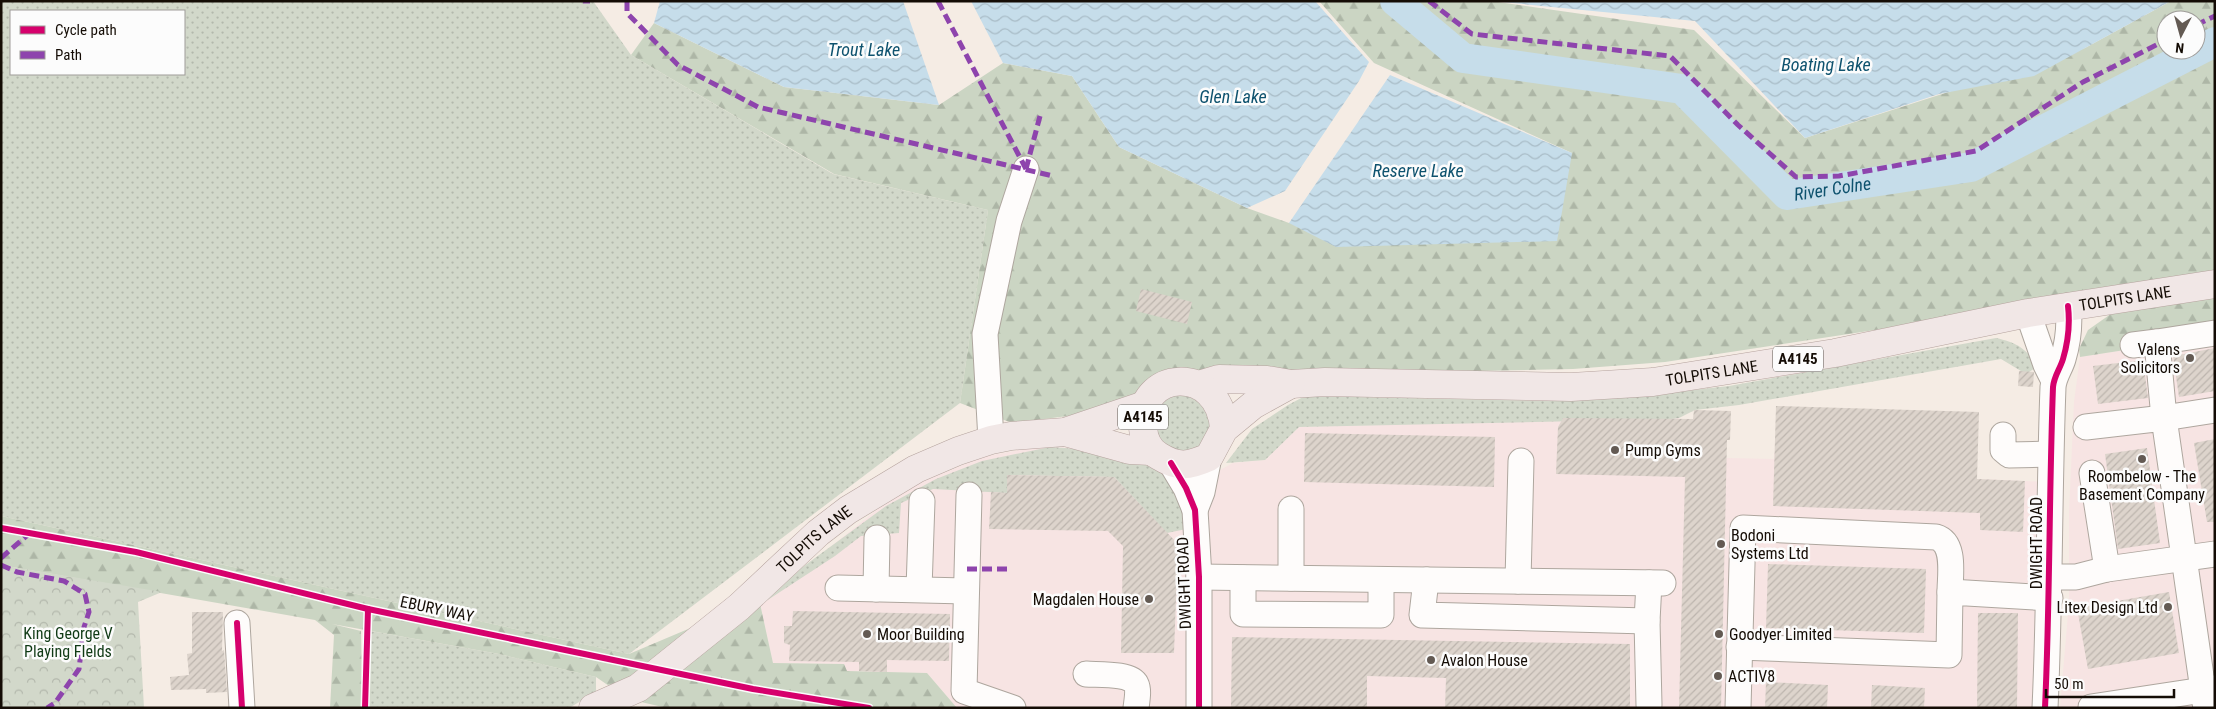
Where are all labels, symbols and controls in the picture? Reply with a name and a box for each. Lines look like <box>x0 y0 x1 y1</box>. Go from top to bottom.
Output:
legend <box>10 10 185 75</box>
north arrow <box>2156 10 2206 60</box>
text: Cycle path <box>55 21 117 39</box>
water label: Trout Lake <box>828 39 900 60</box>
text: N <box>2175 40 2185 56</box>
text: Path <box>55 46 82 64</box>
water label: Boating Lake <box>1781 54 1871 75</box>
water label: Glen Lake <box>1199 86 1267 107</box>
water label: Reserve Lake <box>1372 160 1464 181</box>
water label: River Colne <box>1792 172 1872 204</box>
street label: TOLPITS LANE <box>2078 281 2172 314</box>
place label: Valens Solicitors <box>2120 340 2180 377</box>
road number: A4145 <box>1773 346 1823 372</box>
marker: Valens Solicitors <box>2184 352 2196 364</box>
street label: TOLPITS LANE <box>1664 356 1759 389</box>
road number: A4145 <box>1118 404 1168 430</box>
place label: Pump Gyms <box>1625 441 1701 460</box>
marker: Pump Gyms <box>1609 444 1621 456</box>
marker: Roombelow - The Basement Company <box>2136 453 2148 465</box>
place label: Roombelow - The Basement Company <box>2079 467 2205 504</box>
street label: DWIGHT ROAD <box>2027 497 2046 589</box>
street label: TOLPITS LANE <box>772 501 855 576</box>
place label: Bodoni Systems Ltd <box>1731 526 1809 563</box>
street label: DWIGHT ROAD <box>1173 536 1195 630</box>
marker: Bodoni Systems Ltd <box>1715 538 1727 550</box>
place label: Magdalen House <box>1033 590 1139 609</box>
street label: EBURY WAY <box>399 592 476 626</box>
marker: Magdalen House <box>1143 593 1155 605</box>
place label: Litex Design Ltd <box>2057 598 2158 617</box>
marker: Litex Design Ltd <box>2162 601 2174 613</box>
park label: King George V Playing FIelds <box>23 624 113 661</box>
place label: Moor Building <box>877 625 965 644</box>
place label: Goodyer Limited <box>1729 625 1832 644</box>
marker: Moor Building <box>861 628 873 640</box>
marker: Goodyer Limited <box>1713 628 1725 640</box>
place label: Avalon House <box>1441 651 1528 670</box>
marker: Avalon House <box>1425 654 1437 666</box>
scale bar <box>2046 666 2174 698</box>
place label: ACTIV8 <box>1728 667 1775 686</box>
marker: ACTIV8 <box>1712 670 1724 682</box>
text: 50 m <box>2054 675 2084 693</box>

